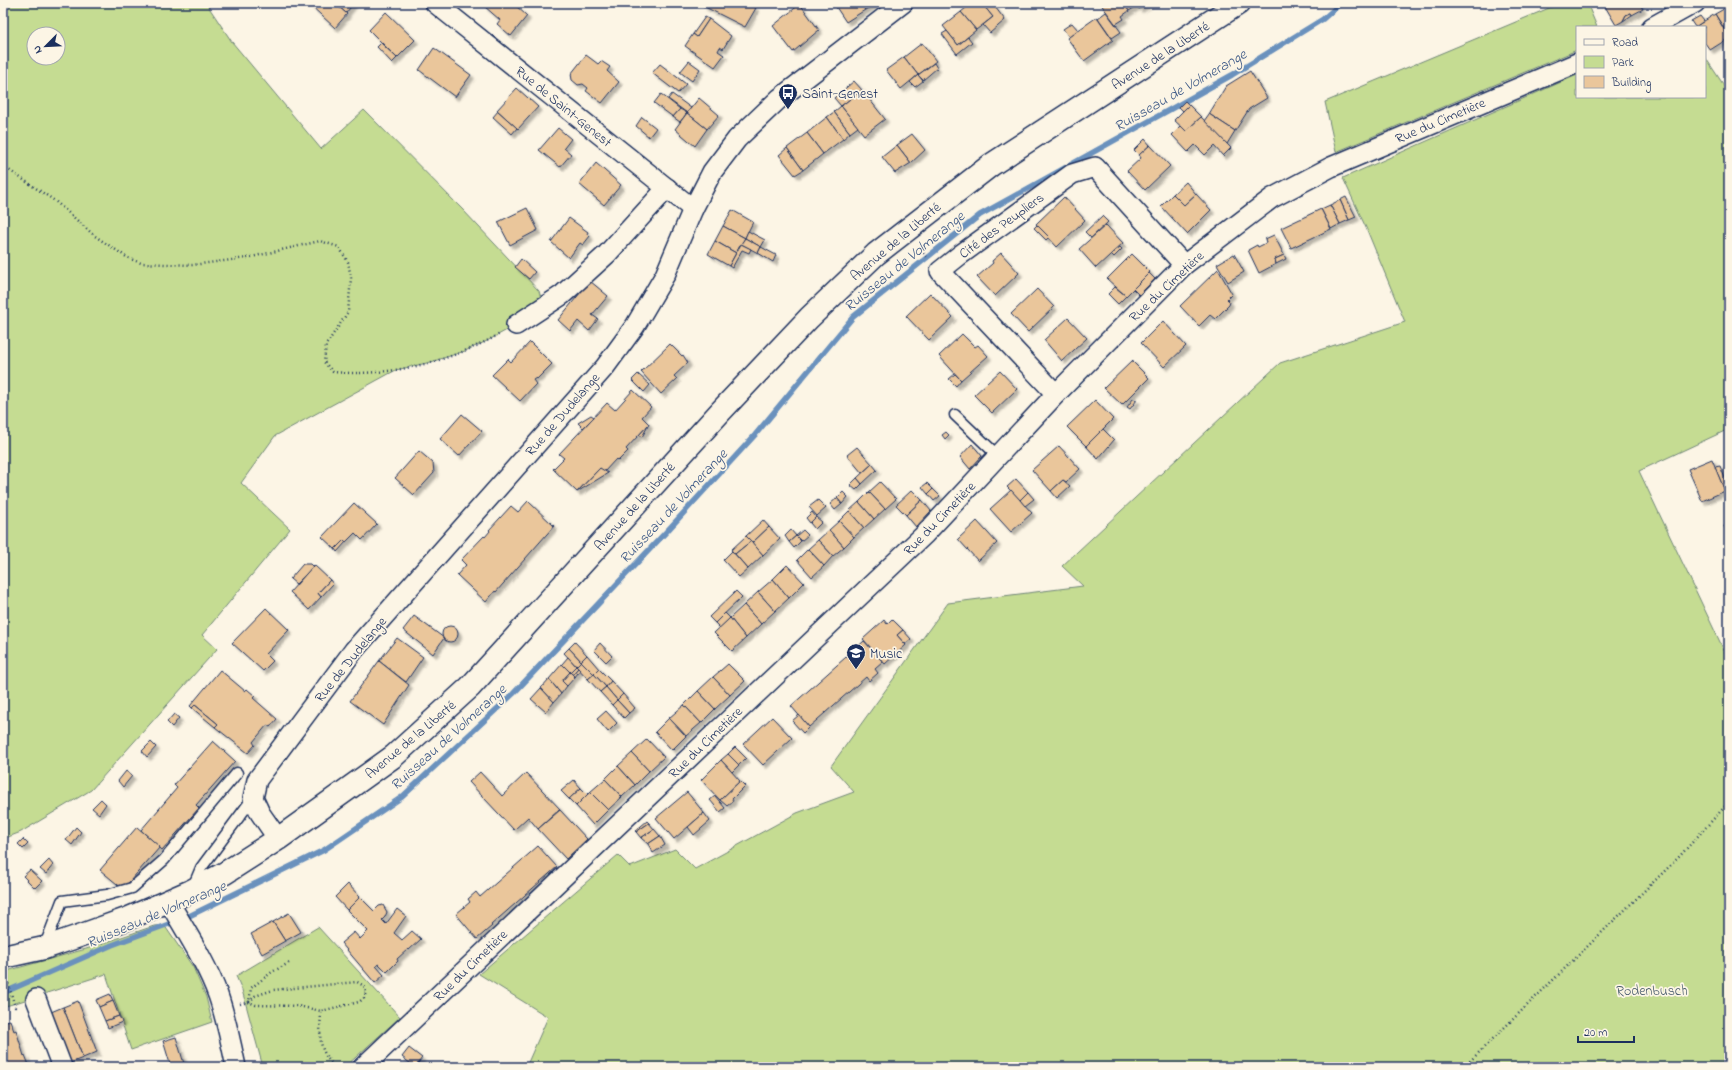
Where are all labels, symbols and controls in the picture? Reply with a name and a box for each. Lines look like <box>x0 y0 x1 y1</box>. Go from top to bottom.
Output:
street label: Avenue de la Liberté <box>1108 16 1215 96</box>
north arrow <box>26 26 66 66</box>
legend <box>1576 26 1706 98</box>
text: Road <box>1612 34 1638 52</box>
text: N <box>29 43 47 56</box>
water label: Ruisseau de Volmerange <box>1110 43 1252 139</box>
text: Park <box>1612 54 1634 72</box>
street label: Rue de Saint-Genest <box>510 62 616 153</box>
text: Building <box>1611 74 1651 93</box>
bus stop icon: Saint-Genest <box>777 82 799 110</box>
place label: Saint-Genest <box>802 84 878 105</box>
street label: Rue du Cimetière <box>1392 93 1490 150</box>
street label: Cité des Peupliers <box>955 188 1049 264</box>
street label: Avenue de la Liberté <box>846 197 947 287</box>
water label: Ruisseau de Volmerange <box>840 205 971 318</box>
street label: Rue du Cimetière <box>1125 246 1210 328</box>
street label: Rue de Dudelange <box>521 368 607 462</box>
water label: Ruisseau de Volmerange <box>615 444 734 570</box>
street label: Avenue de la Liberté <box>589 457 681 556</box>
street label: Rue du Cimetière <box>899 477 982 561</box>
street label: Rue de Dudelange <box>310 612 394 708</box>
school or university icon: Music <box>845 642 867 670</box>
place label: Music <box>870 644 903 665</box>
water label: Ruisseau de Volmerange <box>386 679 513 797</box>
street label: Avenue de la Liberté <box>361 695 462 785</box>
street label: Rue du Cimetière <box>664 702 748 784</box>
water label: Ruisseau de Volmerange <box>83 875 231 955</box>
street label: Rue du Cimetière <box>429 925 513 1007</box>
park label: Rodenbusch <box>1616 981 1688 1002</box>
scale bar <box>1578 1018 1634 1044</box>
text: 20 m <box>1584 1024 1607 1042</box>

